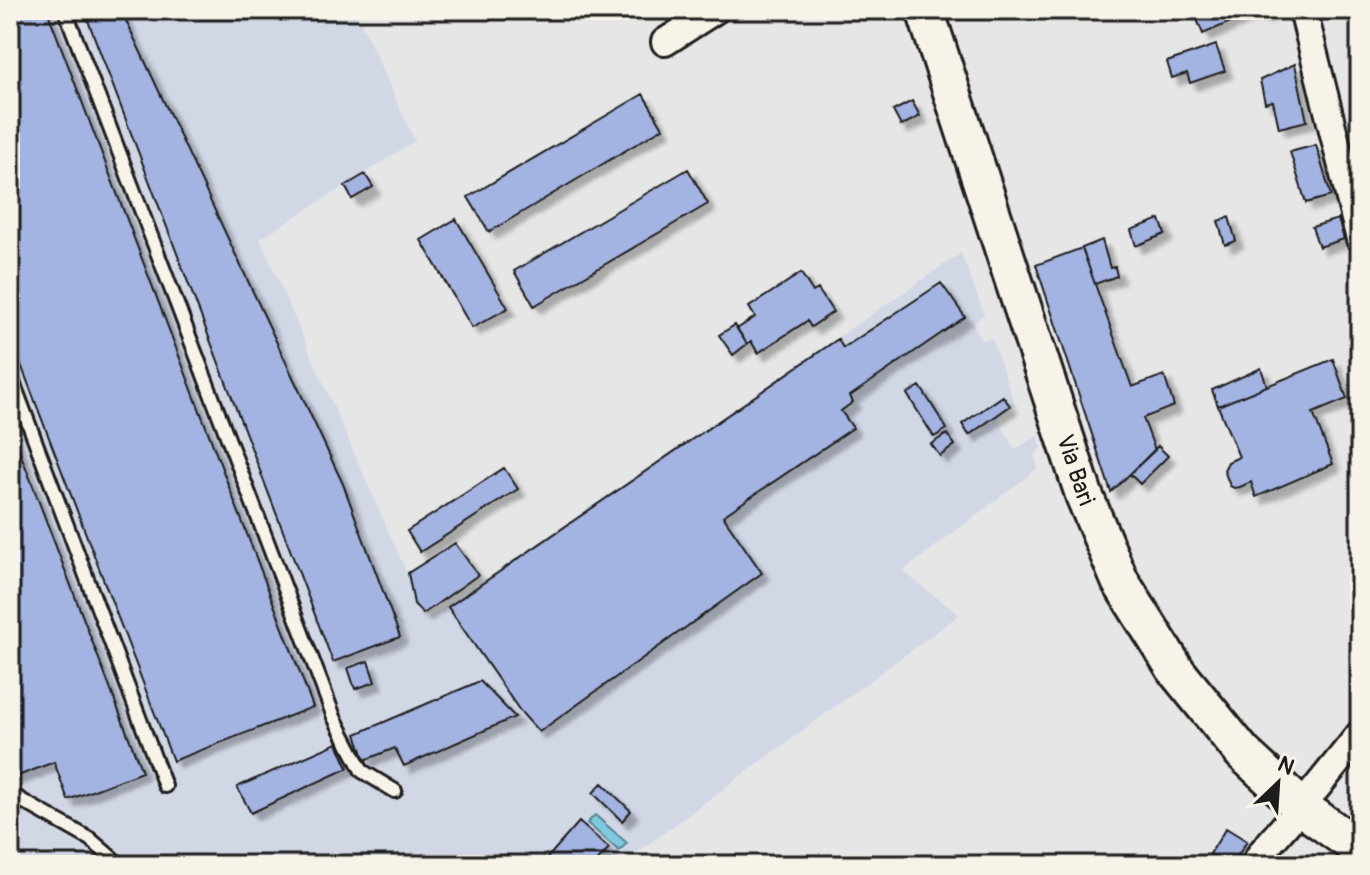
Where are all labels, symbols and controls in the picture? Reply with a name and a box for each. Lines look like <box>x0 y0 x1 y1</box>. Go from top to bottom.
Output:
street label: Via Bari <box>1050 431 1101 510</box>
north arrow <box>1238 743 1318 823</box>
text: N <box>1273 750 1299 782</box>

